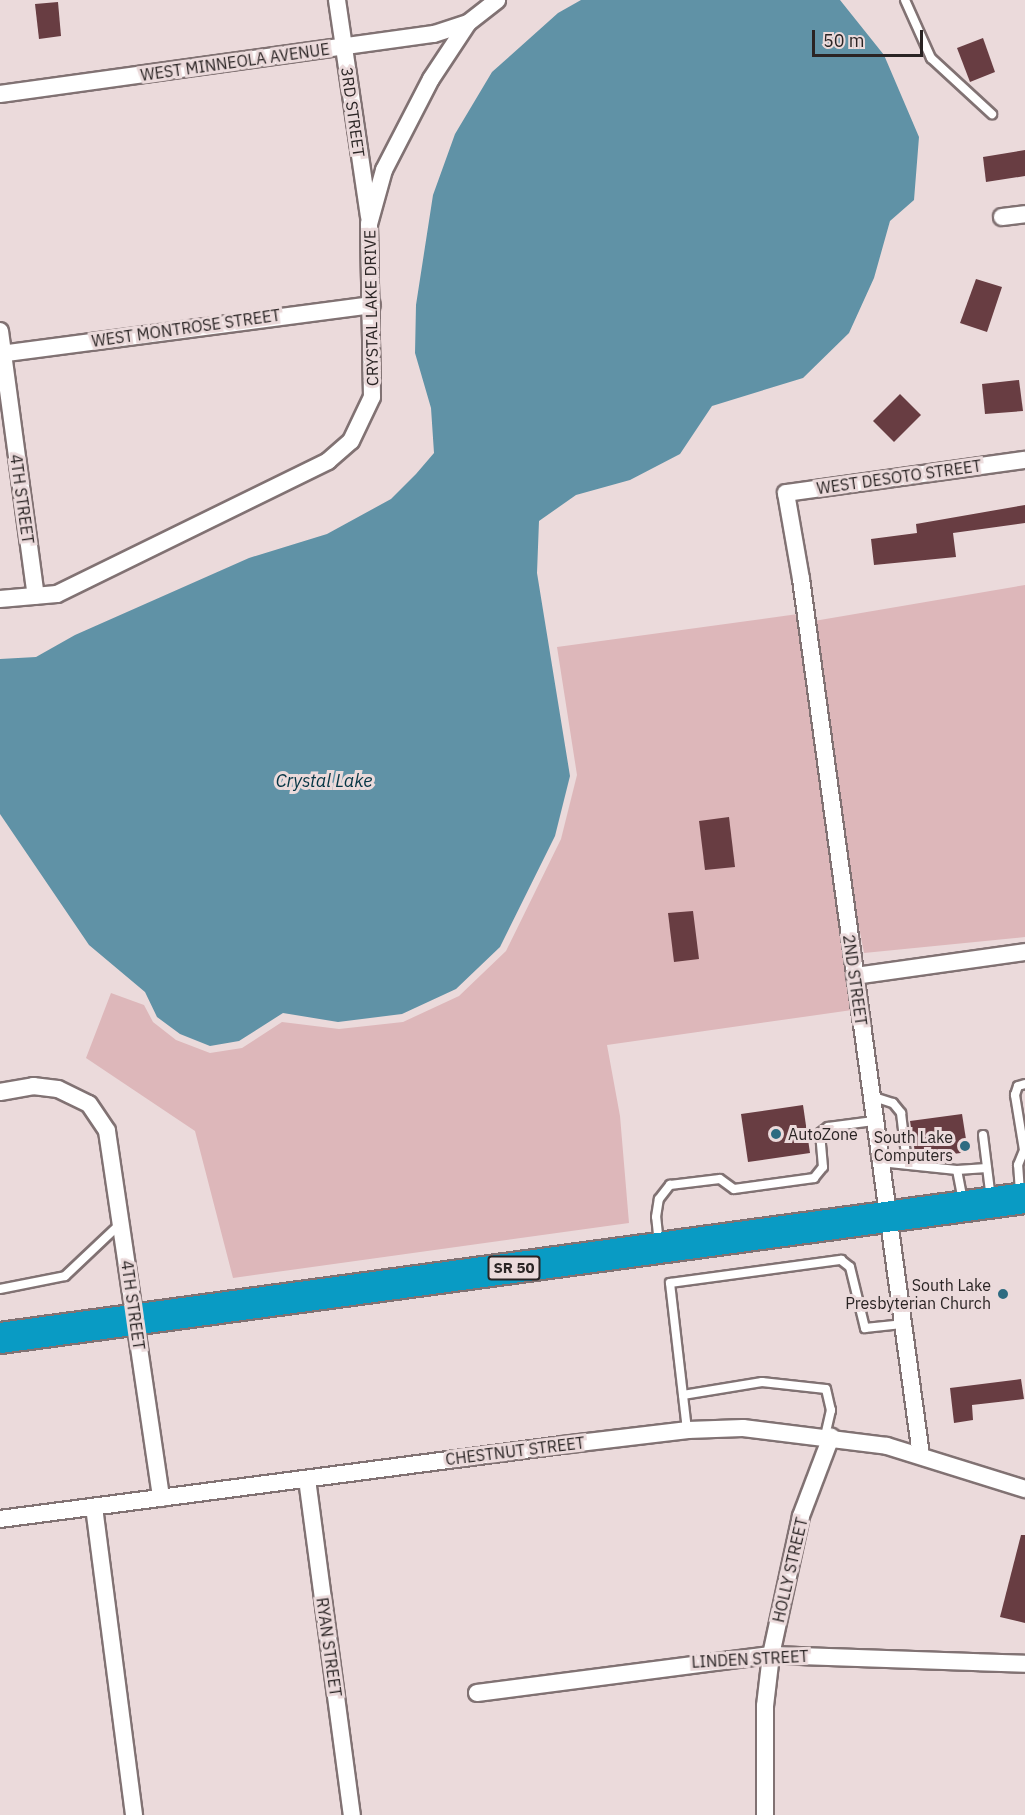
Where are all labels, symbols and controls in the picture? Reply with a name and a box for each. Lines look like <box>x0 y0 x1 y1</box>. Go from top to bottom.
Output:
scale bar <box>815 18 926 56</box>
text: 50 m <box>823 29 865 52</box>
street label: WEST MINNEOLA AVENUE <box>139 39 331 85</box>
street label: 3RD STREET <box>337 66 369 158</box>
street label: CRYSTAL LAKE DRIVE <box>360 230 382 386</box>
street label: WEST MONTROSE STREET <box>90 305 282 351</box>
street label: 4TH STREET <box>6 453 38 545</box>
street label: WEST DESOTO STREET <box>815 456 983 498</box>
water label: Crystal Lake <box>276 770 372 792</box>
street label: 2ND STREET <box>839 933 871 1027</box>
place label: AutoZone <box>788 1124 858 1144</box>
marker: AutoZone <box>769 1127 783 1141</box>
place label: South Lake Computers <box>874 1127 953 1165</box>
marker: South Lake Computers <box>958 1139 972 1153</box>
road number: SR 50 <box>487 1256 541 1280</box>
street label: 4TH STREET <box>117 1259 149 1351</box>
place label: South Lake Presbyterian Church <box>845 1275 991 1313</box>
marker: South Lake Presbyterian Church <box>996 1287 1010 1301</box>
street label: CHESTNUT STREET <box>444 1433 586 1469</box>
street label: HOLLY STREET <box>769 1516 811 1624</box>
street label: RYAN STREET <box>313 1596 345 1698</box>
street label: LINDEN STREET <box>691 1646 809 1672</box>

